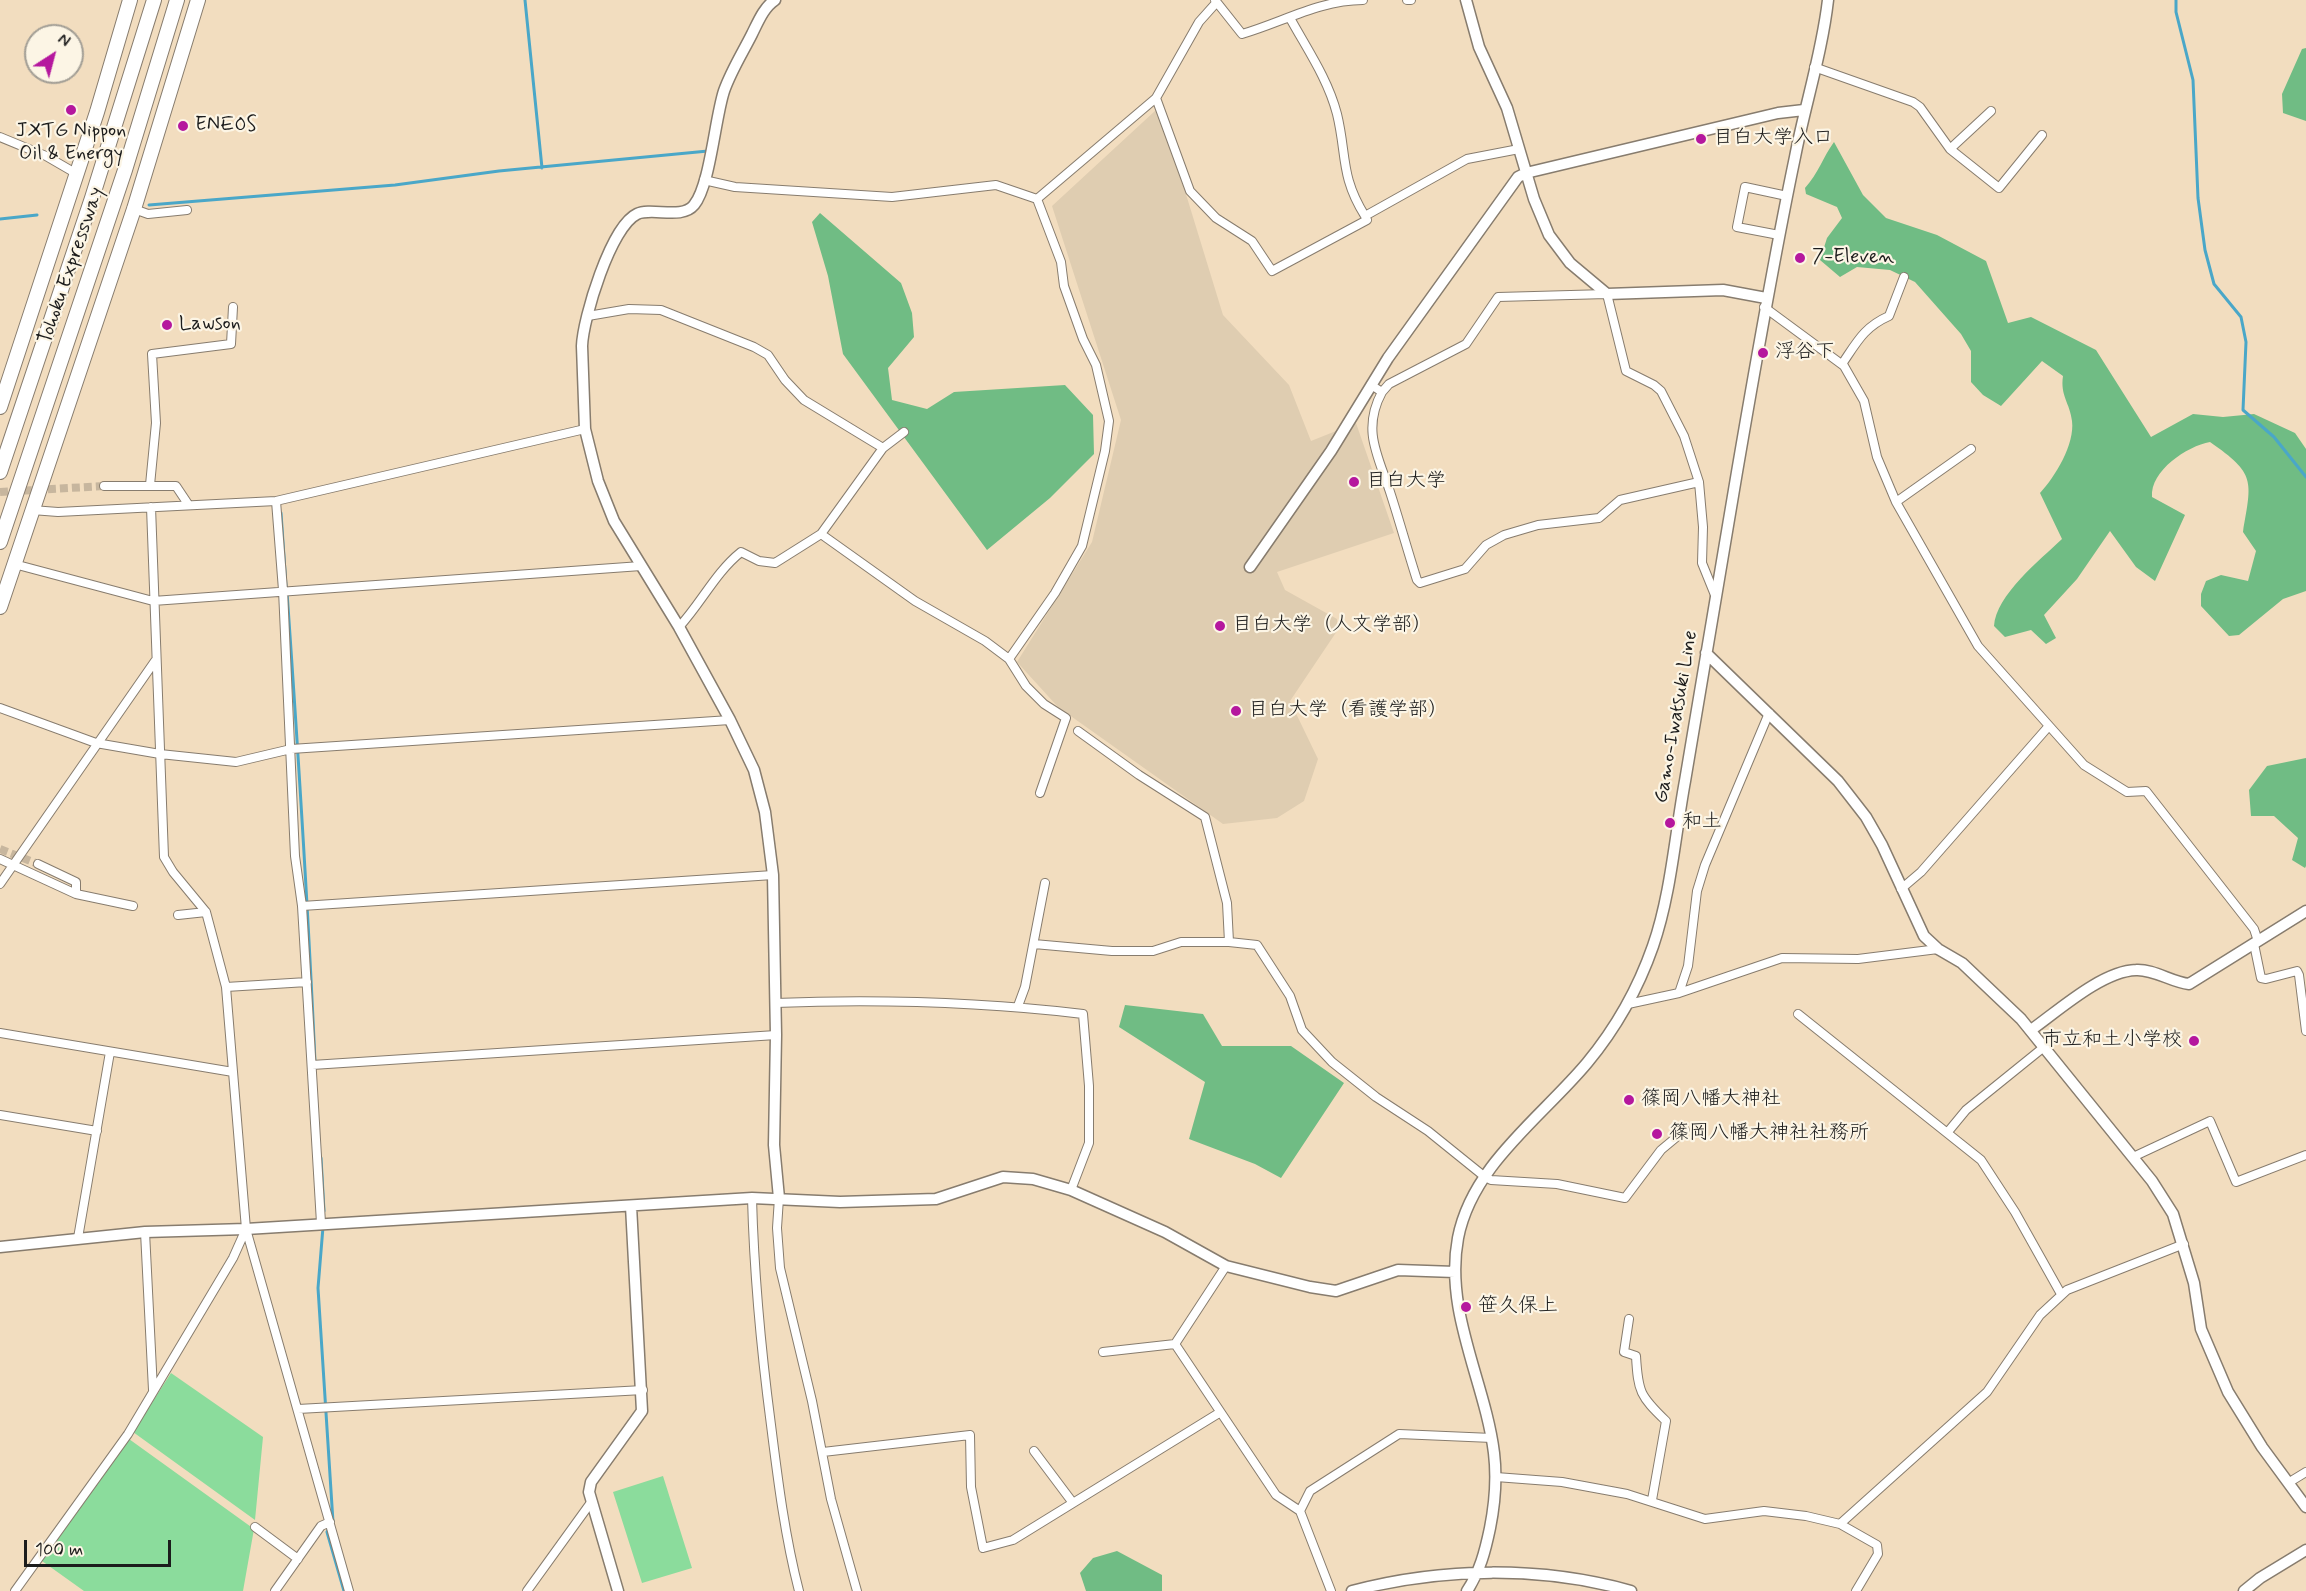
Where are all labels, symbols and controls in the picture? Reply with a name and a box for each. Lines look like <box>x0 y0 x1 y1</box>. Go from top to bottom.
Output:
north arrow <box>24 24 84 84</box>
text: N <box>53 29 74 52</box>
marker: JXTG Nippon Oil & Energy <box>64 103 78 117</box>
place label: ENEOS <box>195 114 257 138</box>
marker: ENEOS <box>176 119 190 133</box>
place label: JXTG Nippon Oil & Energy <box>16 120 126 167</box>
place label: 目白大学入口 <box>1713 127 1833 151</box>
marker: 目白大学入口 <box>1694 132 1708 146</box>
street label: Tohoku Expressway <box>34 184 110 348</box>
place label: 7-Eleven <box>1812 246 1894 270</box>
marker: 7-Eleven <box>1793 251 1807 265</box>
place label: Lawson <box>179 313 241 337</box>
marker: Lawson <box>160 318 174 332</box>
place label: 浮谷下 <box>1775 341 1835 365</box>
marker: 浮谷下 <box>1756 346 1770 360</box>
place label: 目白大学 <box>1366 470 1446 494</box>
marker: 目白大学 <box>1347 475 1361 489</box>
place label: 目白大学（人文学部） <box>1232 614 1432 638</box>
marker: 目白大学（人文学部） <box>1213 619 1227 633</box>
street label: Gamo-Iwatsuki Line <box>1650 629 1704 805</box>
place label: 目白大学（看護学部） <box>1248 699 1448 723</box>
marker: 目白大学（看護学部） <box>1229 704 1243 718</box>
place label: 和土 <box>1682 811 1722 835</box>
marker: 和土 <box>1663 816 1677 830</box>
place label: 市立和土小学校 <box>2042 1029 2182 1053</box>
marker: 市立和土小学校 <box>2187 1034 2201 1048</box>
place label: 篠岡八幡大神社 <box>1641 1088 1781 1112</box>
marker: 篠岡八幡大神社 <box>1622 1093 1636 1107</box>
place label: 篠岡八幡大神社社務所 <box>1669 1122 1869 1146</box>
marker: 篠岡八幡大神社社務所 <box>1650 1127 1664 1141</box>
place label: 笹久保上 <box>1478 1295 1558 1319</box>
marker: 笹久保上 <box>1459 1300 1473 1314</box>
scale bar <box>27 1528 174 1566</box>
text: 100 m <box>35 1538 83 1562</box>

